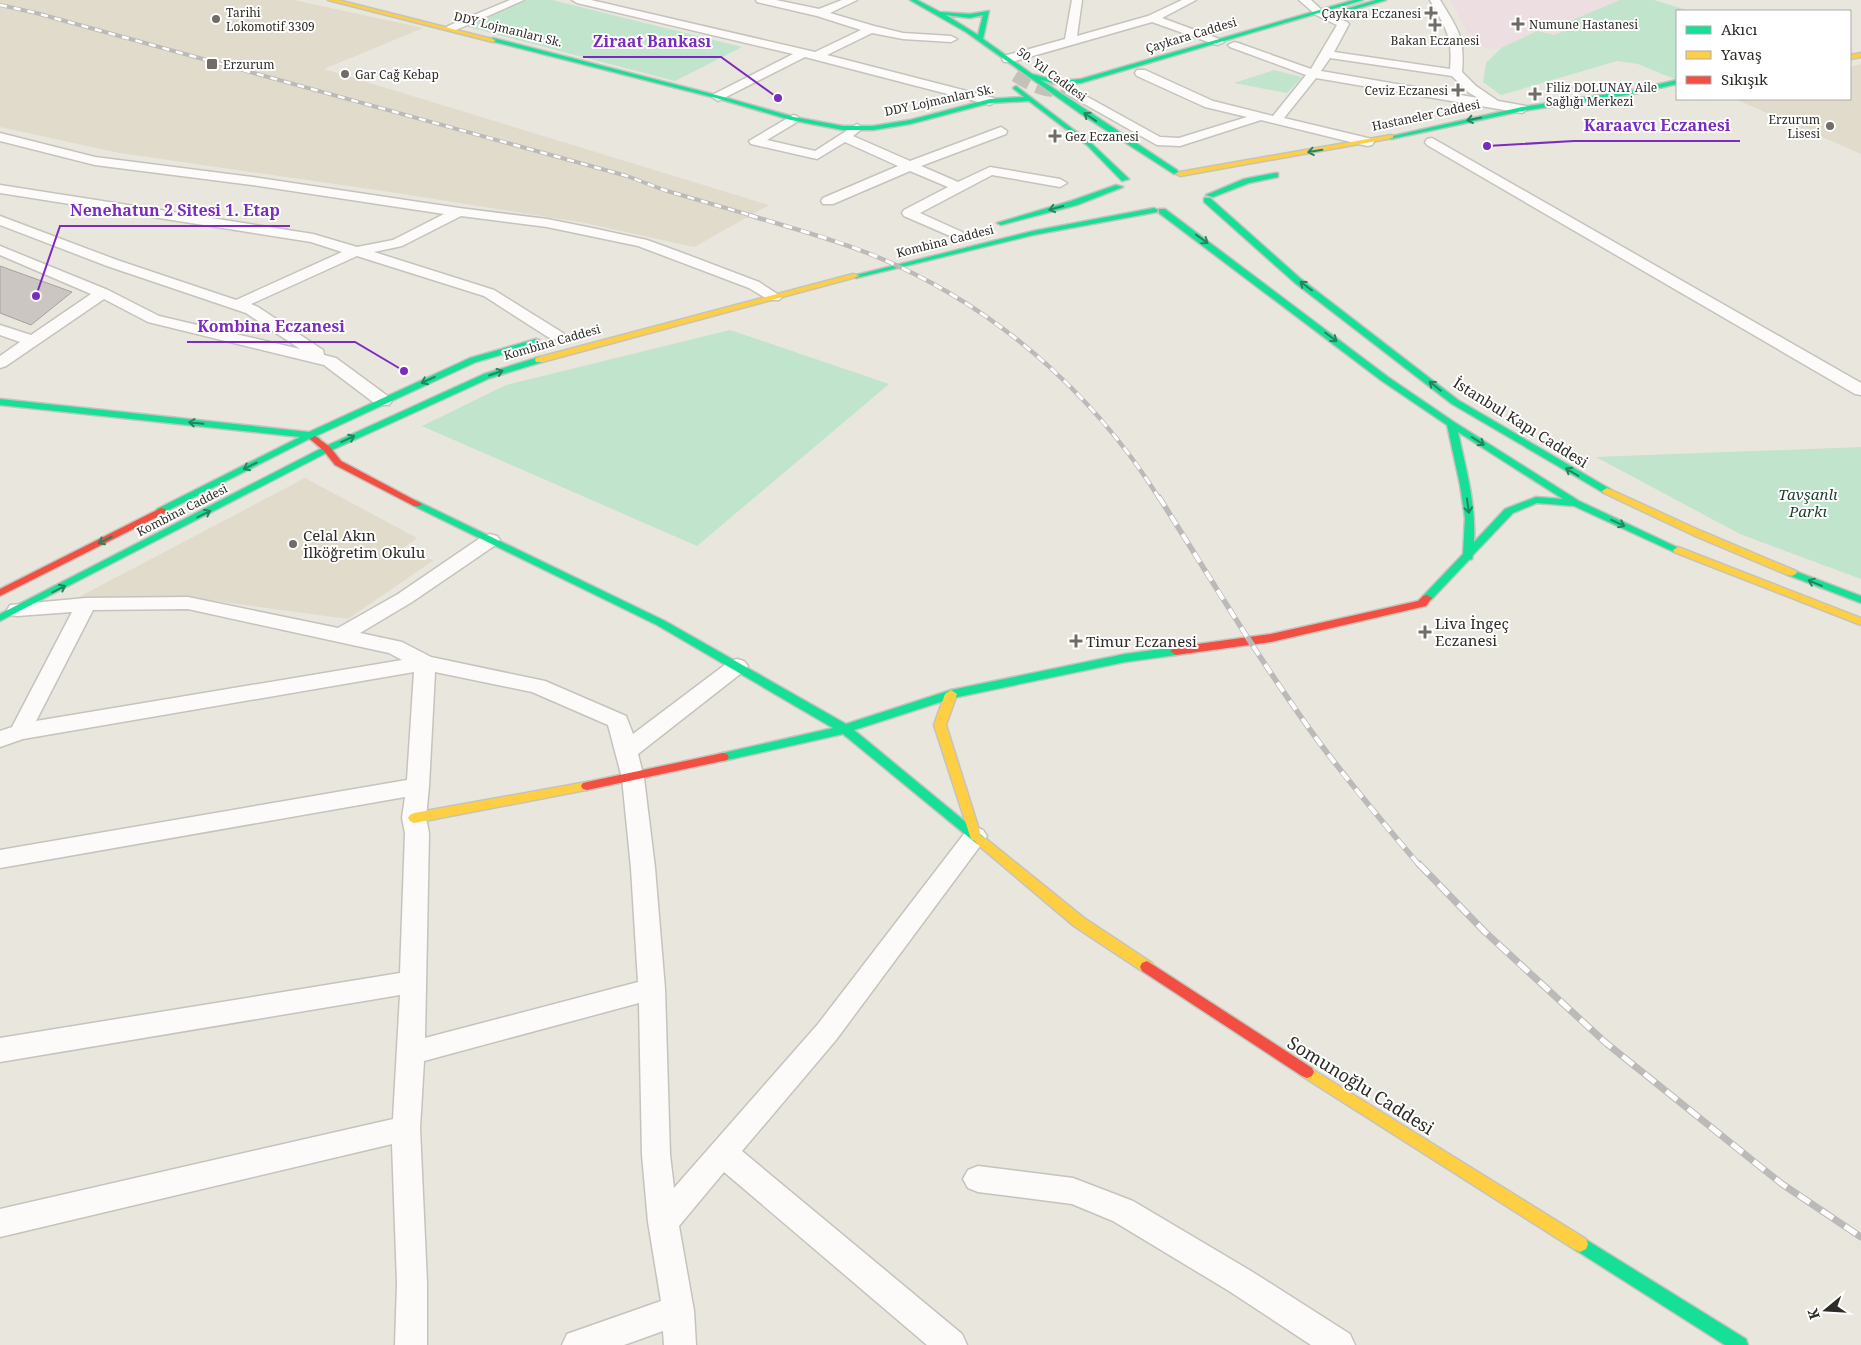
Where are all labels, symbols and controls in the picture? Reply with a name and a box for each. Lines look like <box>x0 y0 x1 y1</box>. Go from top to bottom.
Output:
place label: Tarihi Lokomotif 3309 <box>226 4 315 35</box>
place label: Çaykara Eczanesi <box>1322 5 1421 22</box>
street label: DDY Lojmanları Sk. <box>452 7 564 51</box>
marker: Çaykara Eczanesi <box>1425 7 1437 19</box>
legend <box>1676 10 1851 100</box>
marker: Tarihi Lokomotif 3309 <box>210 13 222 25</box>
street label: Çaykara Caddesi <box>1143 13 1239 57</box>
place label: Numune Hastanesi <box>1529 16 1638 33</box>
marker: Numune Hastanesi <box>1511 17 1525 31</box>
marker: Bakan Eczanesi <box>1429 19 1441 31</box>
text: Akıcı <box>1721 19 1758 39</box>
callout: Ziraat Bankası <box>583 26 721 57</box>
text: Ziraat Bankası <box>593 30 712 52</box>
place label: Bakan Eczanesi <box>1391 32 1480 49</box>
street label: 50. Yıl Caddesi <box>1014 43 1090 105</box>
text: Yavaş <box>1720 44 1762 64</box>
place label: Erzurum <box>223 56 275 73</box>
marker: Erzurum <box>205 57 219 71</box>
place label: Gar Cağ Kebap <box>355 66 439 83</box>
marker: Gar Cağ Kebap <box>339 68 351 80</box>
text: Sıkışık <box>1721 69 1768 89</box>
place label: Filiz DOLUNAY Aile Sağlığı Merkezi <box>1546 79 1657 110</box>
street label: DDY Lojmanları Sk. <box>883 80 995 120</box>
place label: Ceviz Eczanesi <box>1364 82 1448 99</box>
marker: Ceviz Eczanesi <box>1452 84 1464 96</box>
marker: Filiz DOLUNAY Aile Sağlığı Merkezi <box>1528 87 1542 101</box>
street label: Hastaneler Caddesi <box>1370 95 1482 135</box>
callout: Karaavcı Eczanesi <box>1574 110 1740 141</box>
place label: Erzurum Lisesi <box>1769 111 1820 142</box>
one-way arrow <box>1083 112 1097 122</box>
text: Karaavcı Eczanesi <box>1584 114 1731 136</box>
one-way arrow <box>1467 115 1483 124</box>
marker: Erzurum Lisesi <box>1824 120 1836 132</box>
place label: Gez Eczanesi <box>1065 128 1139 145</box>
marker: Gez Eczanesi <box>1049 130 1061 142</box>
one-way arrow <box>1308 147 1324 157</box>
callout: Nenehatun 2 Sitesi 1. Etap <box>60 195 290 226</box>
text: Nenehatun 2 Sitesi 1. Etap <box>70 199 280 221</box>
one-way arrow <box>1049 203 1065 213</box>
street label: Kombina Caddesi <box>895 221 996 261</box>
one-way arrow <box>1195 234 1209 244</box>
one-way arrow <box>1300 281 1313 292</box>
callout: Kombina Eczanesi <box>187 311 355 342</box>
text: Kombina Eczanesi <box>197 315 345 337</box>
street label: Kombina Caddesi <box>502 320 602 364</box>
one-way arrow <box>1324 332 1338 342</box>
one-way arrow <box>488 368 503 377</box>
street label: İstanbul Kapı Caddesi <box>1450 372 1592 472</box>
one-way arrow <box>421 376 436 386</box>
one-way arrow <box>1429 380 1442 391</box>
one-way arrow <box>188 418 204 428</box>
one-way arrow <box>340 434 355 444</box>
one-way arrow <box>1471 436 1485 446</box>
one-way arrow <box>243 462 258 471</box>
one-way arrow <box>1566 466 1580 476</box>
street label: Kombina Caddesi <box>134 480 230 540</box>
park label: Tavşanlı Parkı <box>1778 484 1838 521</box>
one-way arrow <box>1463 497 1473 513</box>
one-way arrow <box>196 509 211 519</box>
one-way arrow <box>1610 518 1625 528</box>
place label: Celal Akın İlköğretim Okulu <box>303 525 426 562</box>
one-way arrow <box>98 536 113 545</box>
marker: Celal Akın İlköğretim Okulu <box>287 538 299 550</box>
one-way arrow <box>1808 577 1823 587</box>
one-way arrow <box>51 584 66 593</box>
place label: Liva İngeç Eczanesi <box>1435 613 1509 650</box>
marker: Liva İngeç Eczanesi <box>1419 626 1431 638</box>
place label: Timur Eczanesi <box>1086 631 1197 651</box>
marker: Timur Eczanesi <box>1070 635 1082 647</box>
street label: Somunoğlu Caddesi <box>1283 1030 1439 1140</box>
north arrow <box>1801 1285 1851 1335</box>
text: K <box>1802 1306 1824 1322</box>

